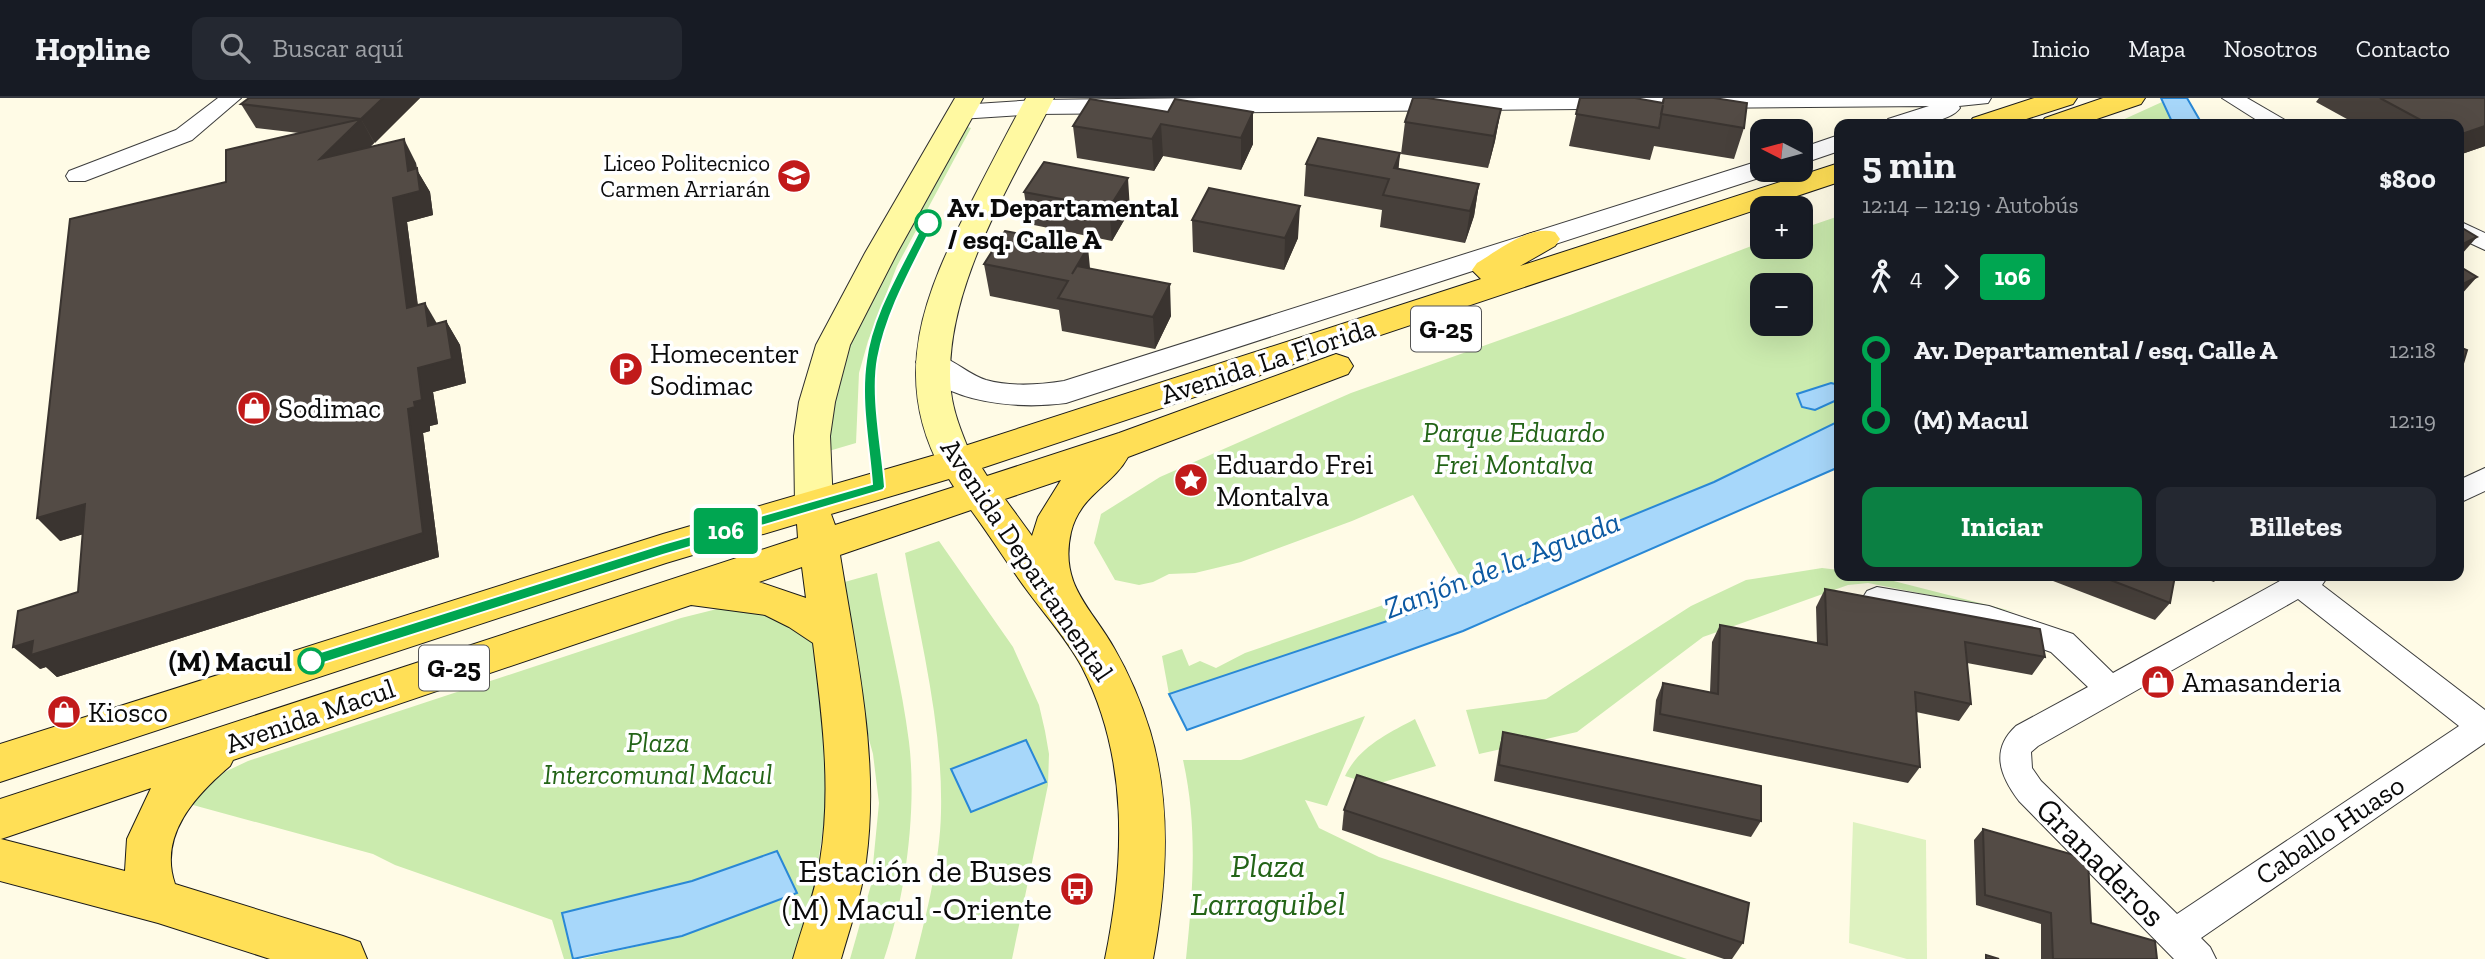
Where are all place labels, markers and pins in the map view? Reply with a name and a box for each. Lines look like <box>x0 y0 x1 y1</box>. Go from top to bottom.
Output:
place label: Liceo Politecnico Carmen Arriarán <box>600 149 770 203</box>
school or university icon: Liceo Politecnico Carmen Arriarán <box>775 157 813 195</box>
place label: Av. Departamental / esq. Calle A <box>947 191 1179 256</box>
marker: Av. Departamental / esq. Calle A <box>915 210 941 236</box>
place label: Homecenter Sodimac <box>650 337 800 402</box>
parking icon: Homecenter Sodimac <box>607 350 645 388</box>
shop icon: Sodimac <box>235 389 273 427</box>
place label: Sodimac <box>278 392 381 425</box>
place label: Eduardo Frei Montalva <box>1216 448 1373 513</box>
place icon: Eduardo Frei Montalva <box>1172 461 1210 499</box>
place label: (M) Macul <box>169 645 292 678</box>
marker: (M) Macul <box>298 648 324 674</box>
shop icon: Amasanderia <box>2139 663 2177 701</box>
place label: Amasanderia <box>2182 666 2342 699</box>
shop icon: Kiosco <box>45 693 83 731</box>
place label: Kiosco <box>88 696 168 729</box>
place label: Estación de Buses (M) Macul -Oriente <box>782 851 1052 928</box>
bus stop icon: Estación de Buses (M) Macul -Oriente <box>1058 870 1096 908</box>

